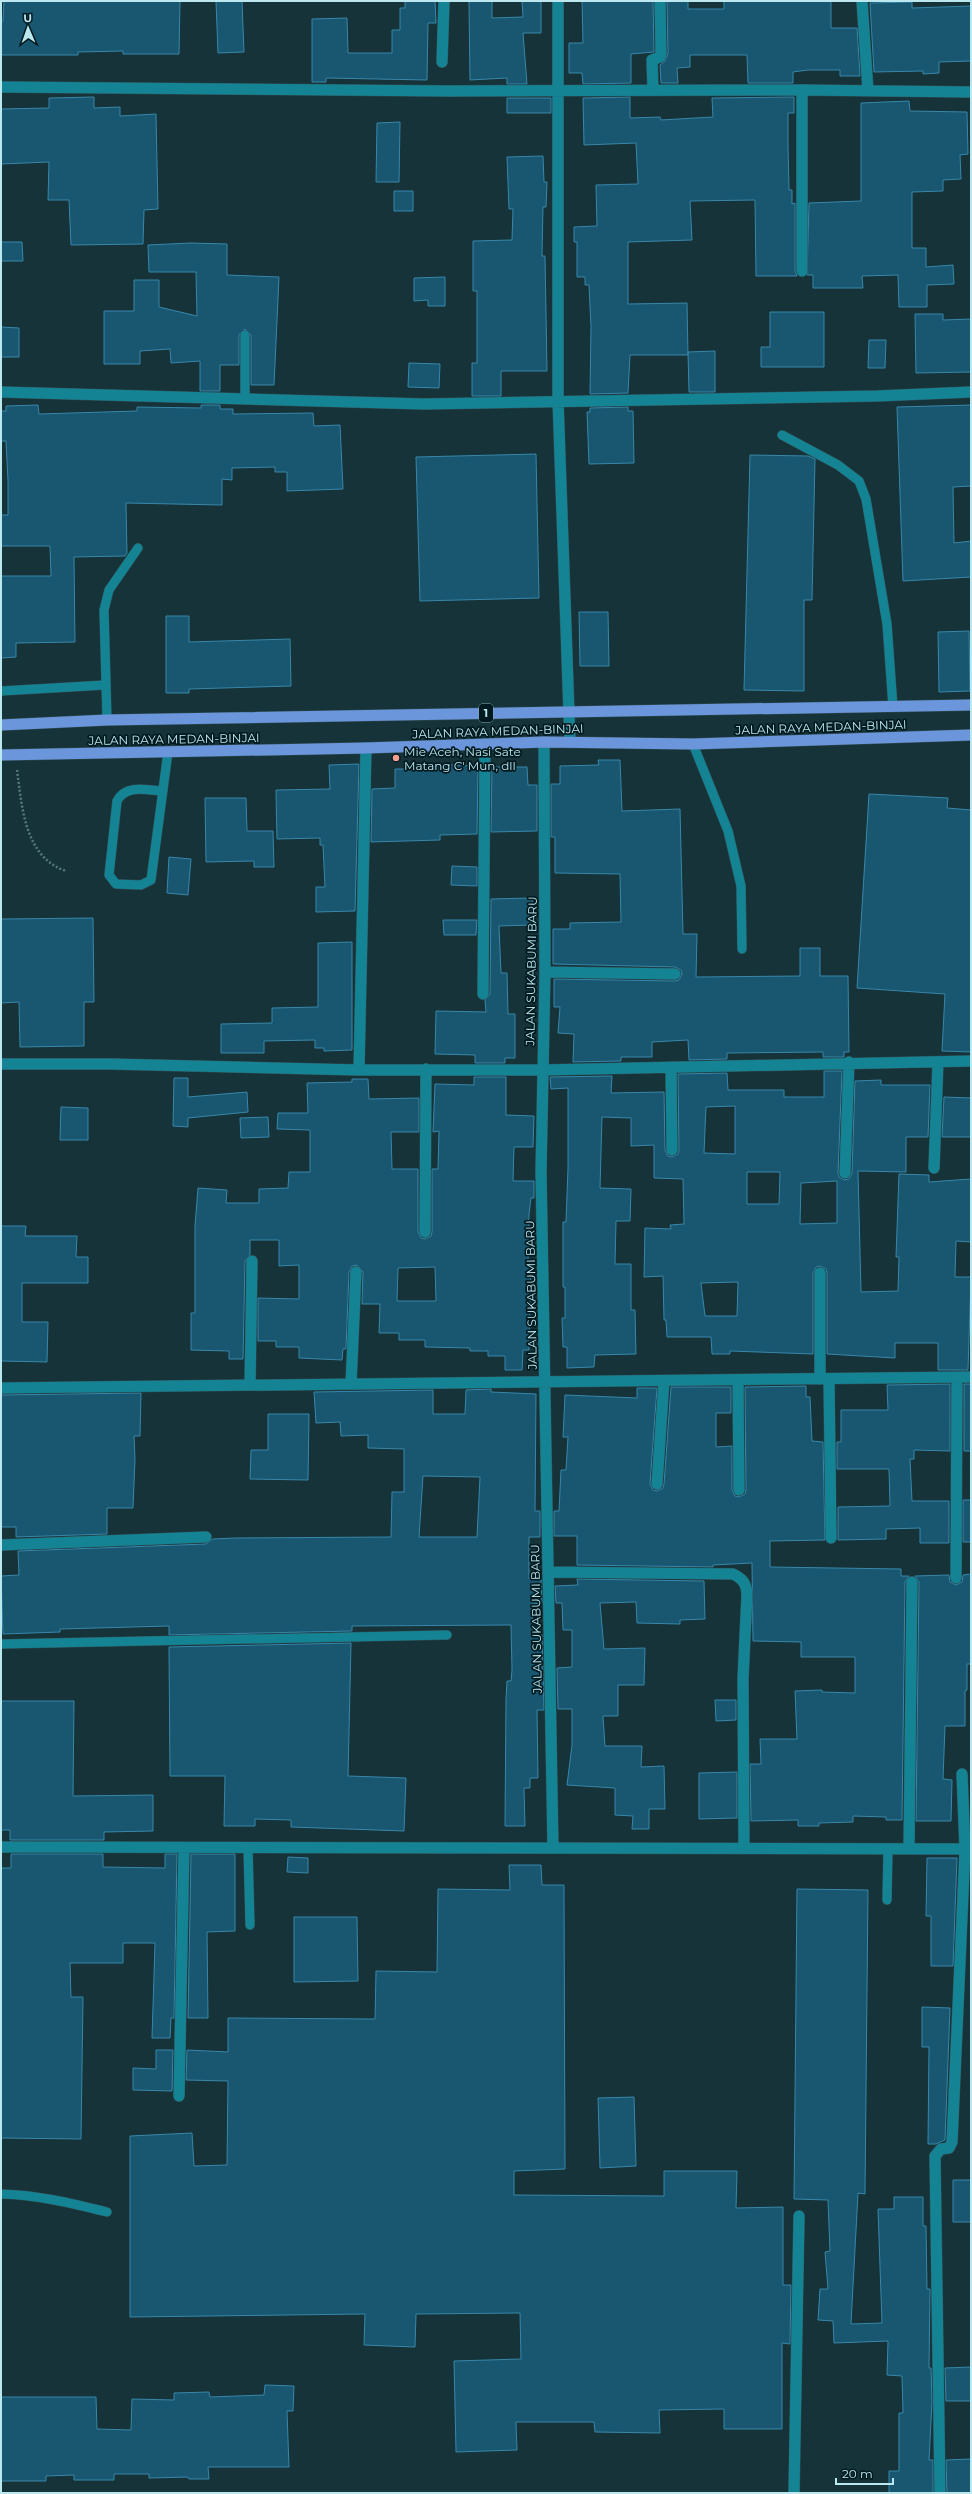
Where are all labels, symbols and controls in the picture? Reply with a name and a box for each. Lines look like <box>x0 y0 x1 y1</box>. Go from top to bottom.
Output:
north arrow <box>8 8 48 48</box>
text: U <box>23 11 32 25</box>
road number: 1 <box>479 704 493 722</box>
street label: JALAN RAYA MEDAN-BINJAI <box>734 717 907 738</box>
street label: JALAN RAYA MEDAN-BINJAI <box>411 721 584 742</box>
street label: JALAN RAYA MEDAN-BINJAI <box>87 730 260 748</box>
place label: Mie Aceh, Nasi Sate Matang C' Mun, dll <box>404 744 521 773</box>
marker: Mie Aceh, Nasi Sate Matang C' Mun, dll <box>391 753 401 763</box>
street label: JALAN SUKABUMI BARU <box>522 896 540 1047</box>
street label: JALAN SUKABUMI BARU <box>522 1220 540 1371</box>
street label: JALAN SUKABUMI BARU <box>527 1544 545 1695</box>
scale bar <box>836 2460 893 2486</box>
text: 20 m <box>842 2466 873 2481</box>

